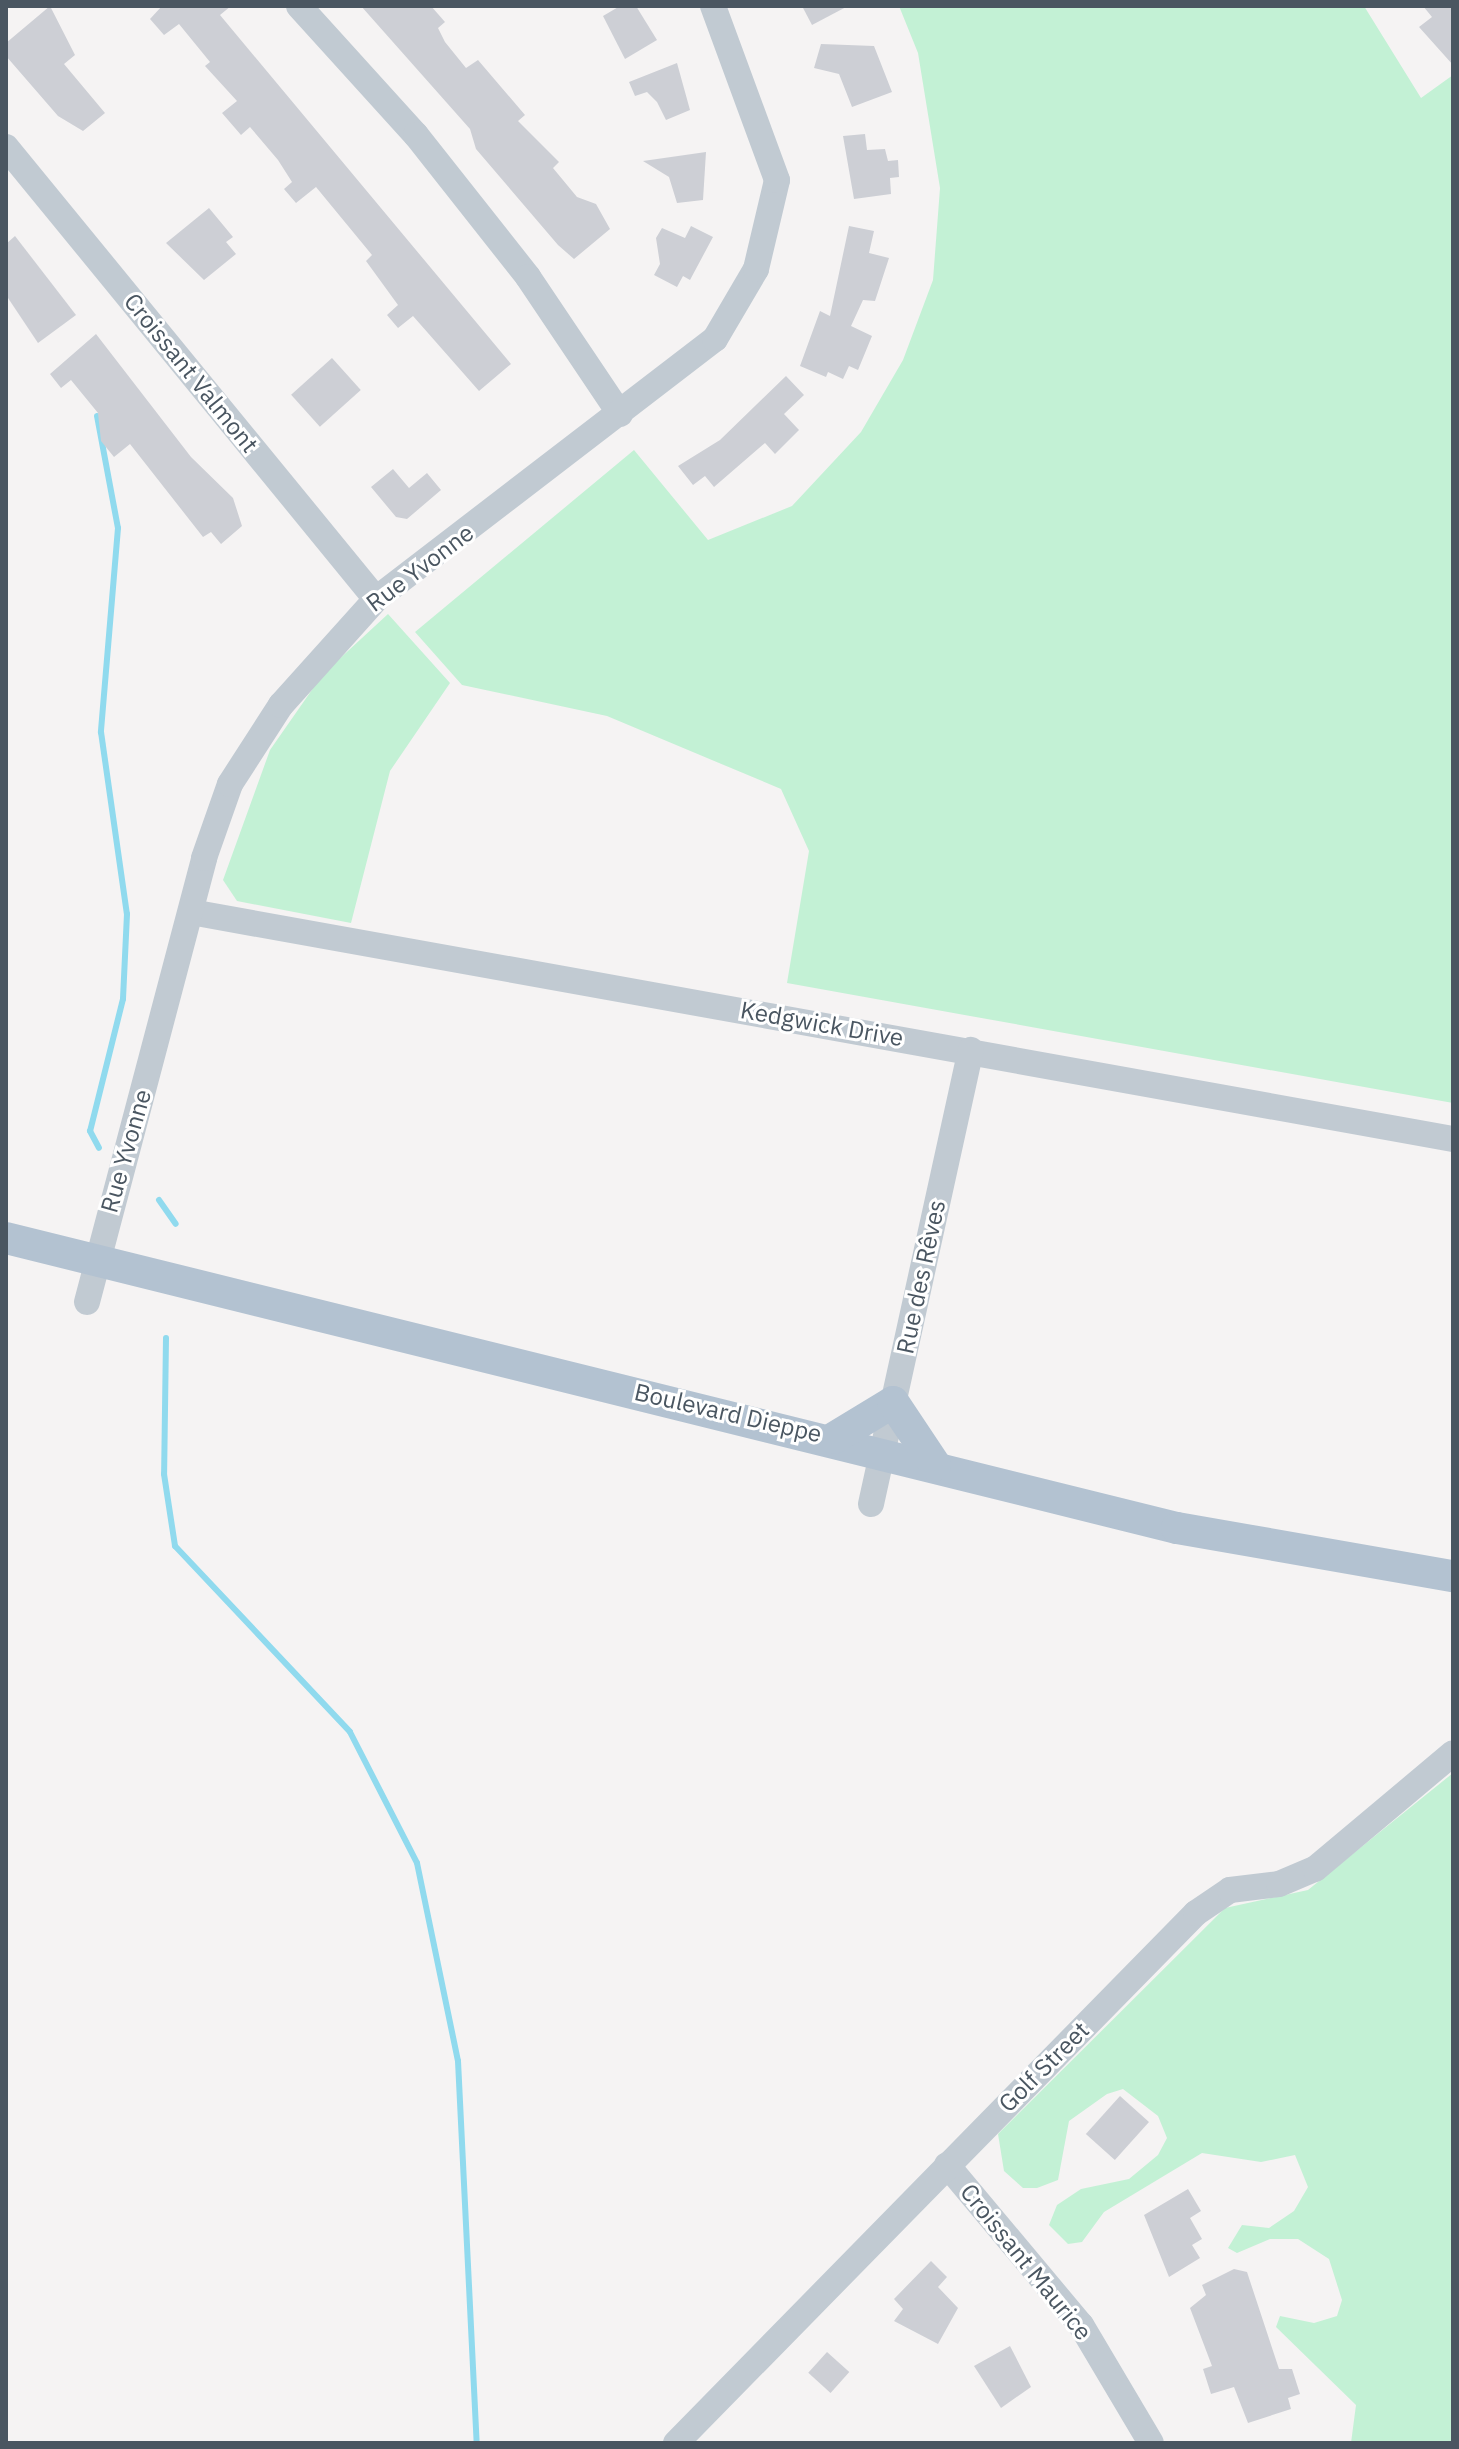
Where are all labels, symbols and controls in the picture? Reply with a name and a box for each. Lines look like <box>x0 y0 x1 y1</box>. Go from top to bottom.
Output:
street label: Croissant Valmont <box>118 288 264 458</box>
street label: Rue Yvonne <box>361 518 479 618</box>
street label: Kedgwick Drive <box>738 995 906 1053</box>
street label: Rue Yvonne <box>95 1086 157 1216</box>
street label: Rue des Rêves <box>891 1197 951 1357</box>
street label: Boulevard Dieppe <box>632 1377 824 1449</box>
street label: Golf Street <box>993 2016 1095 2118</box>
street label: Croissant Maurice <box>954 2178 1098 2346</box>

